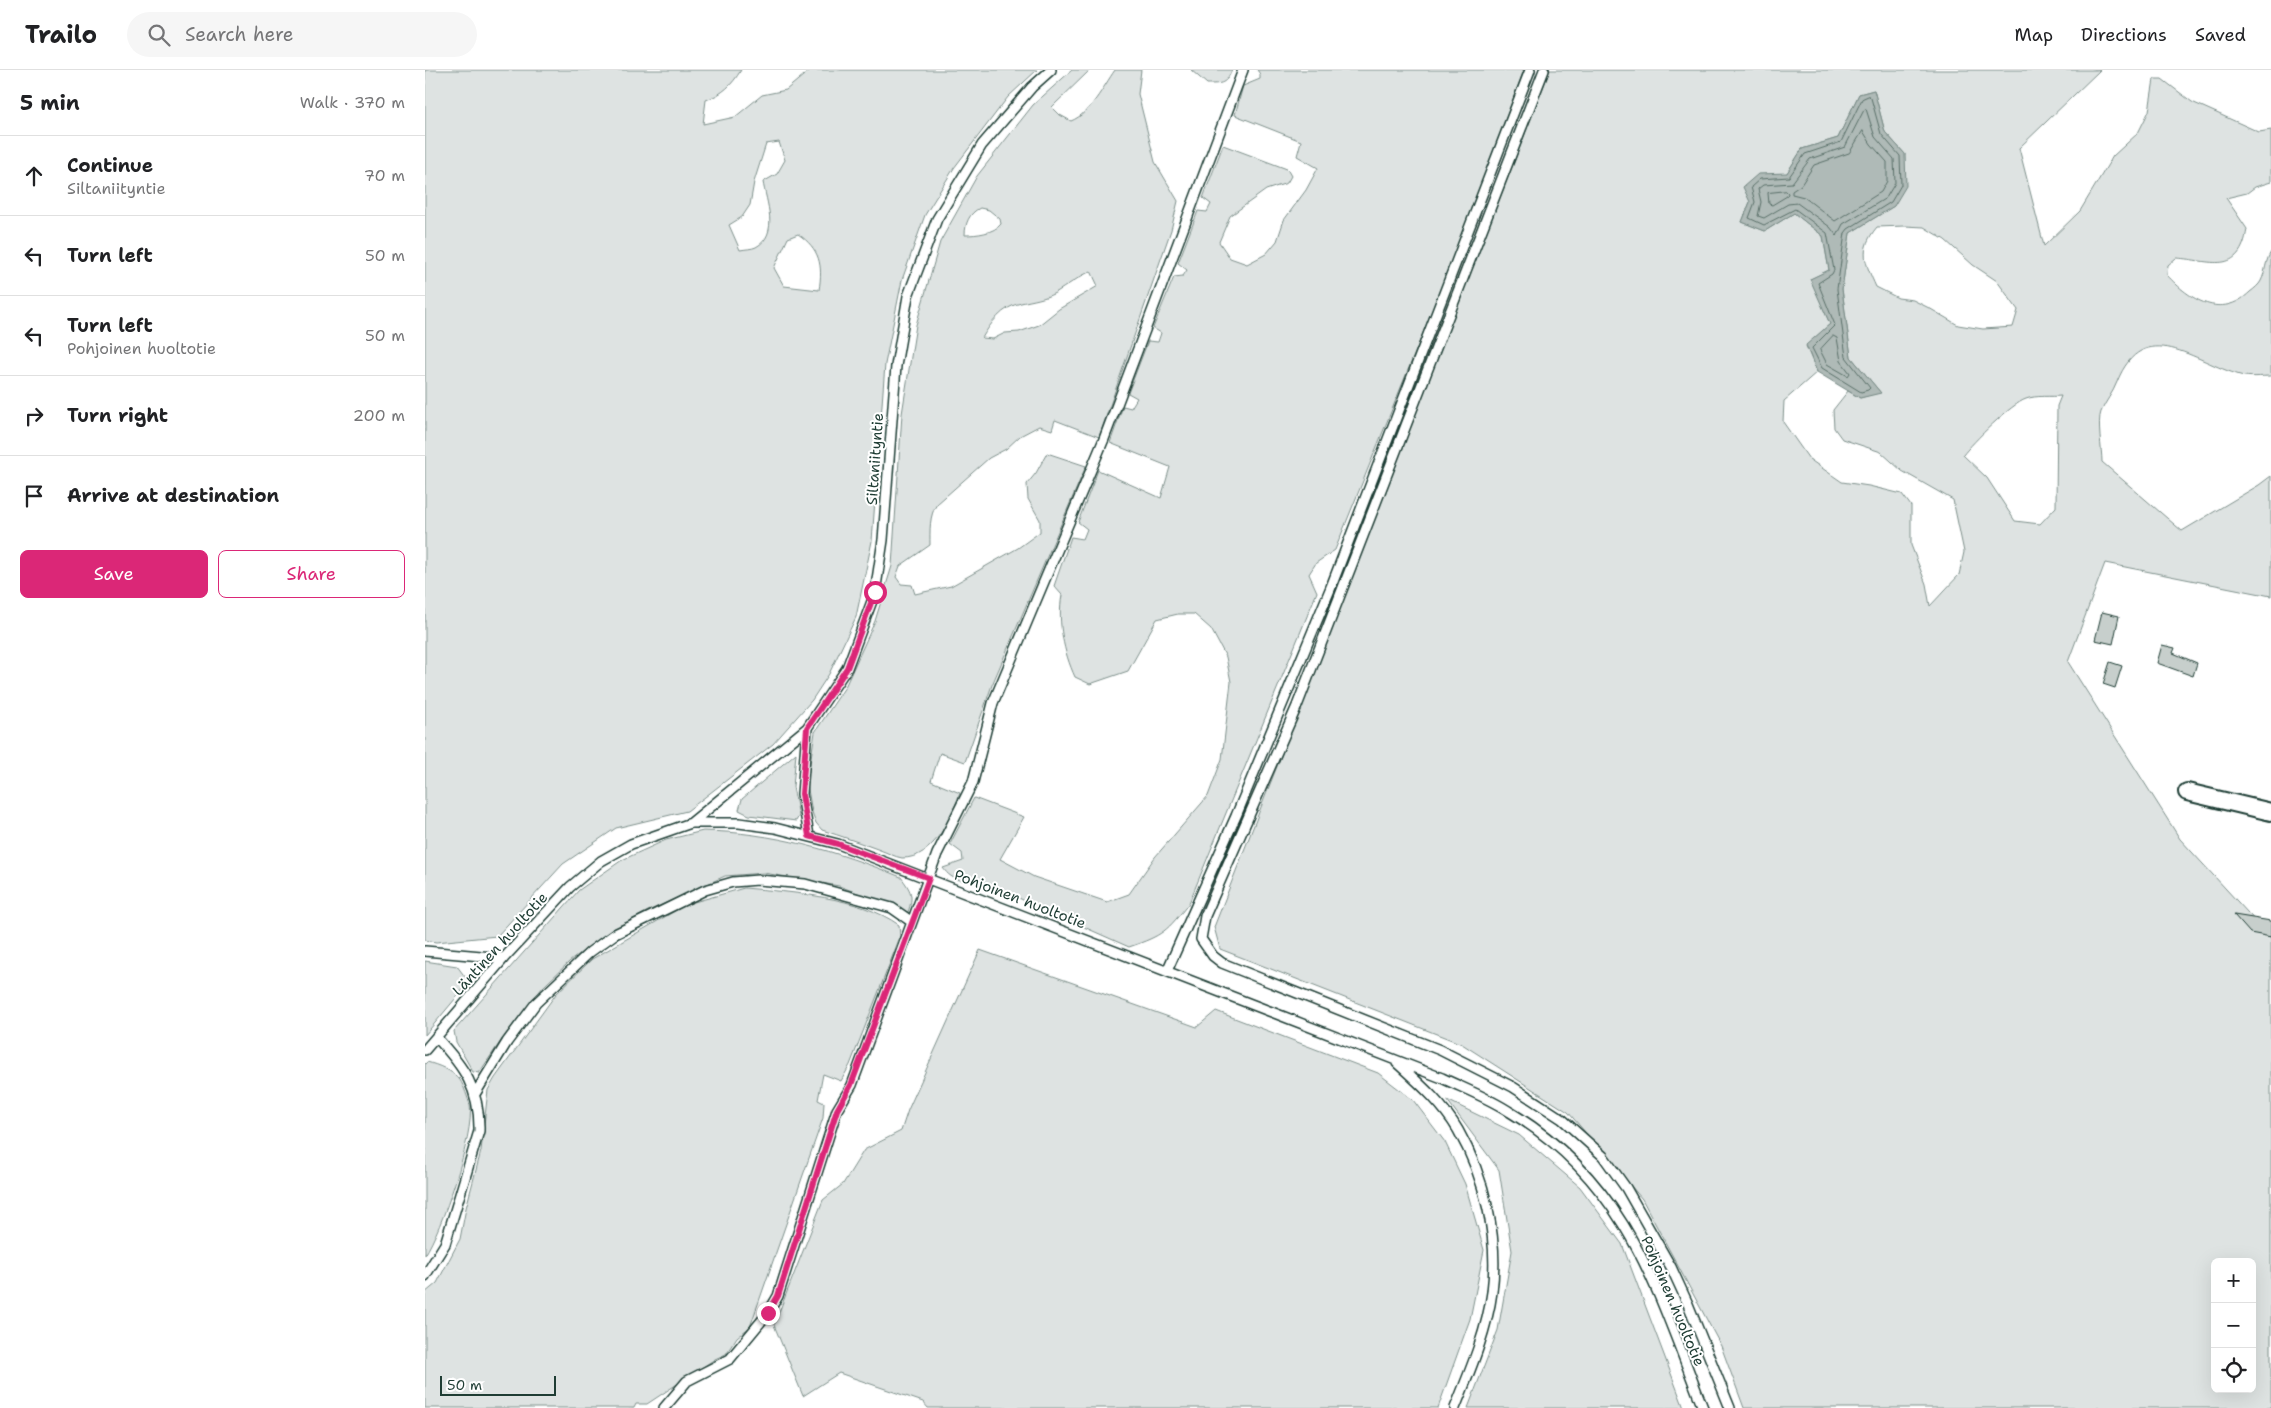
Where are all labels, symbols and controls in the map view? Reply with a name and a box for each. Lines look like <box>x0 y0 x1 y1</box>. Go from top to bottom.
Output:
search box <box>127 12 477 57</box>
text: Trailo <box>25 19 97 51</box>
icon: search <box>145 21 173 49</box>
text: Search here <box>185 22 294 47</box>
text: Map <box>2015 23 2053 47</box>
text: Directions <box>2081 23 2167 47</box>
text: Saved <box>2195 23 2246 47</box>
text: 5 min <box>20 89 80 117</box>
text: Walk · 370 m <box>300 92 405 113</box>
text: Continue <box>67 153 153 178</box>
icon: ahead <box>20 162 48 190</box>
text: 70 m <box>364 165 405 186</box>
text: Siltaniityntie <box>67 178 165 199</box>
icon: left <box>20 242 48 270</box>
text: Turn left <box>67 243 153 268</box>
text: 50 m <box>365 245 405 266</box>
text: Turn left <box>67 313 153 338</box>
icon: left <box>20 322 48 350</box>
text: 50 m <box>365 325 405 346</box>
text: Pohjoinen huoltotie <box>67 338 216 359</box>
icon: right <box>20 402 48 430</box>
text: Turn right <box>67 403 168 428</box>
text: 200 m <box>353 405 405 426</box>
street label: Siltaniityntie <box>862 412 888 506</box>
icon: arrive <box>20 482 48 510</box>
text: Arrive at destination <box>67 483 279 508</box>
button: Save <box>20 550 208 598</box>
button: Share <box>218 550 405 598</box>
route start <box>864 581 887 604</box>
street label: Pohjoinen huoltotie <box>951 865 1089 933</box>
street label: Läntinen huoltotie <box>448 888 552 1000</box>
street label: Pohjoinen huoltotie <box>1636 1233 1710 1369</box>
map controls <box>2211 1258 2256 1393</box>
button: + <box>2211 1258 2256 1303</box>
route end <box>757 1302 780 1325</box>
button: − <box>2211 1303 2256 1348</box>
button: locate <box>2211 1348 2256 1393</box>
scale bar <box>440 1373 556 1396</box>
text: 50 m <box>447 1376 482 1394</box>

